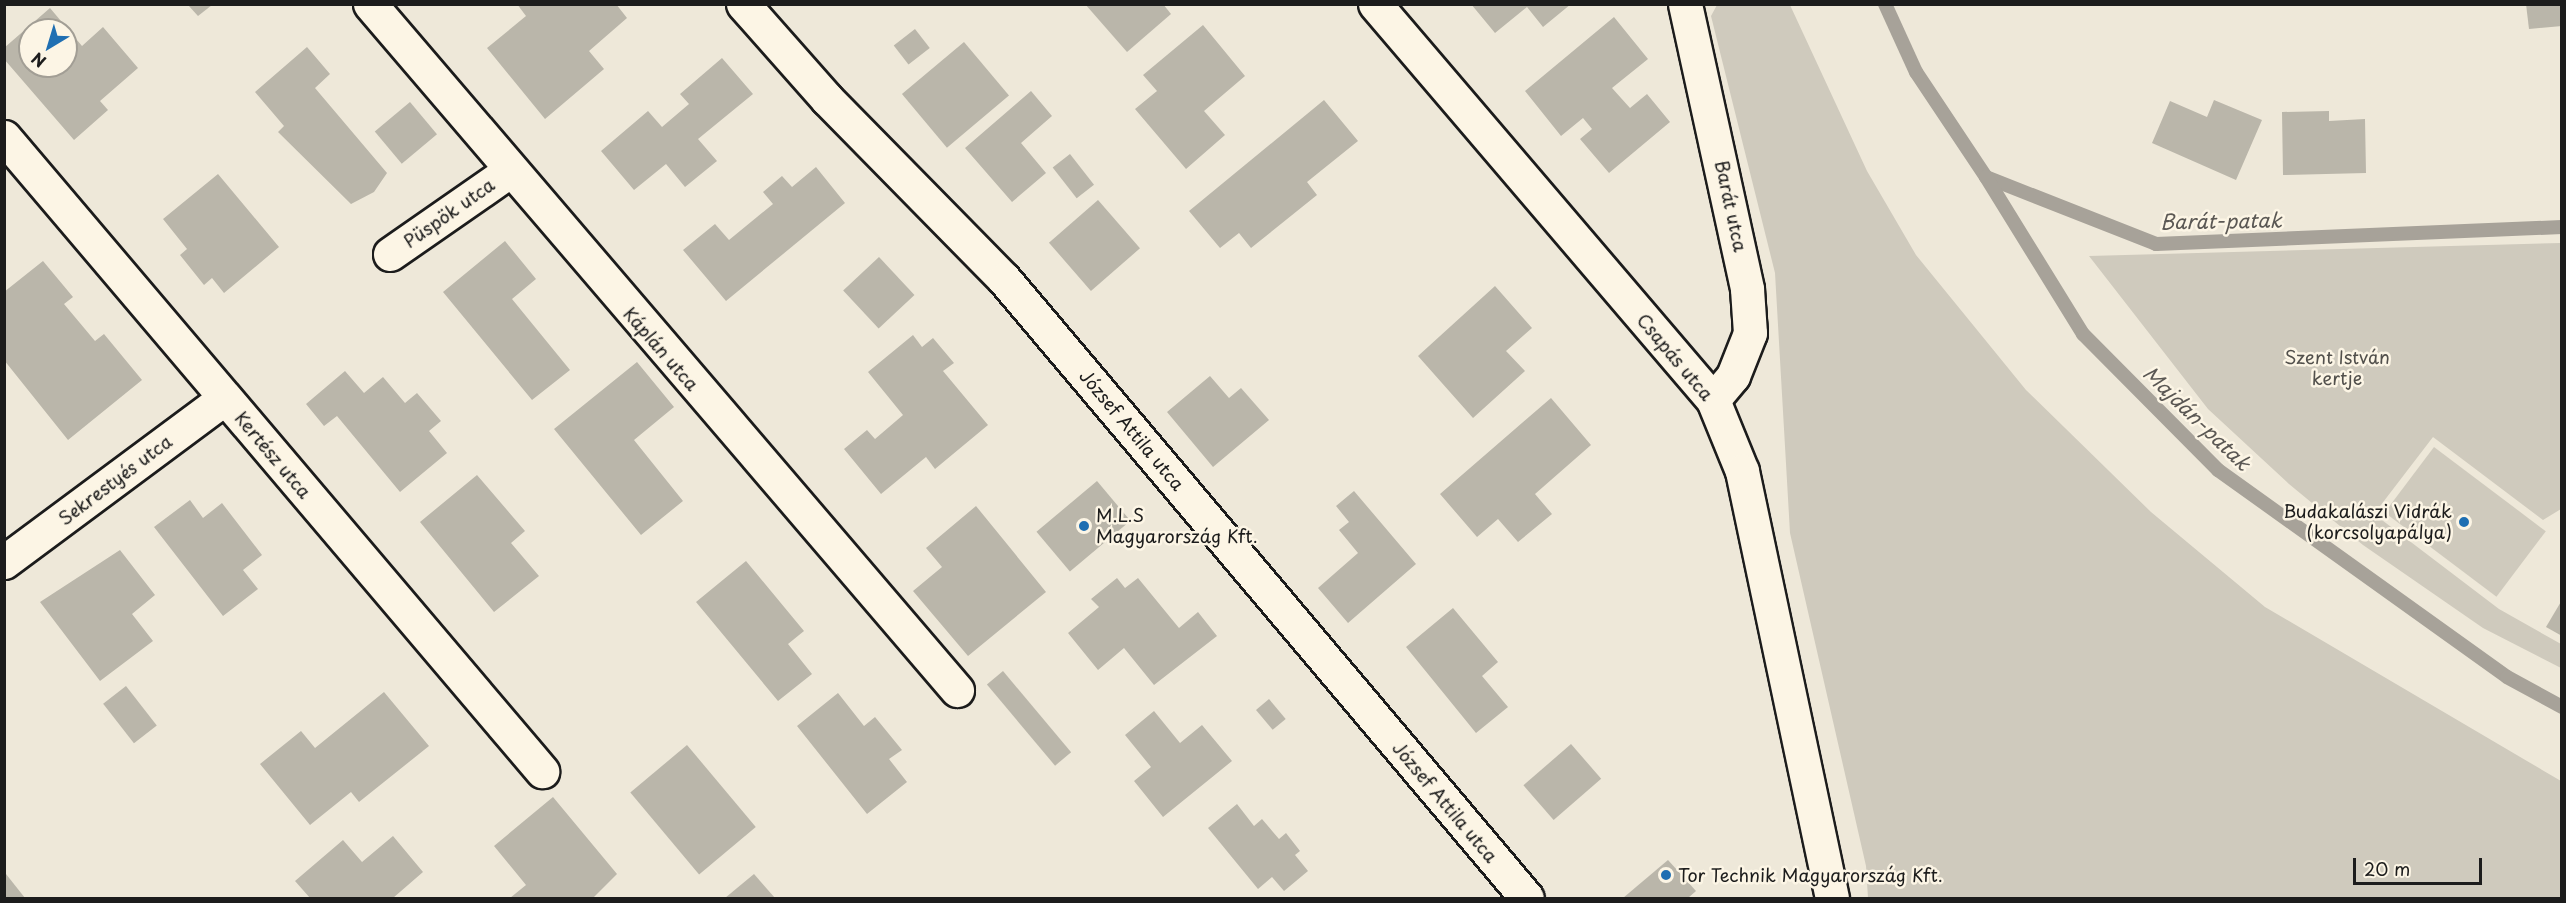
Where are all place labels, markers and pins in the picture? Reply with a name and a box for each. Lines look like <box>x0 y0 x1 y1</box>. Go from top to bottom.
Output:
place label: Budakalászi Vidrák (korcsolyapálya) <box>2283 501 2452 544</box>
place label: M.L.S Magyarország Kft. <box>1096 505 1258 548</box>
marker: Budakalászi Vidrák (korcsolyapálya) <box>2457 515 2471 529</box>
marker: M.L.S Magyarország Kft. <box>1077 519 1091 533</box>
place label: Tor Technik Magyarország Kft. <box>1678 864 1945 886</box>
marker: Tor Technik Magyarország Kft. <box>1659 868 1673 882</box>

